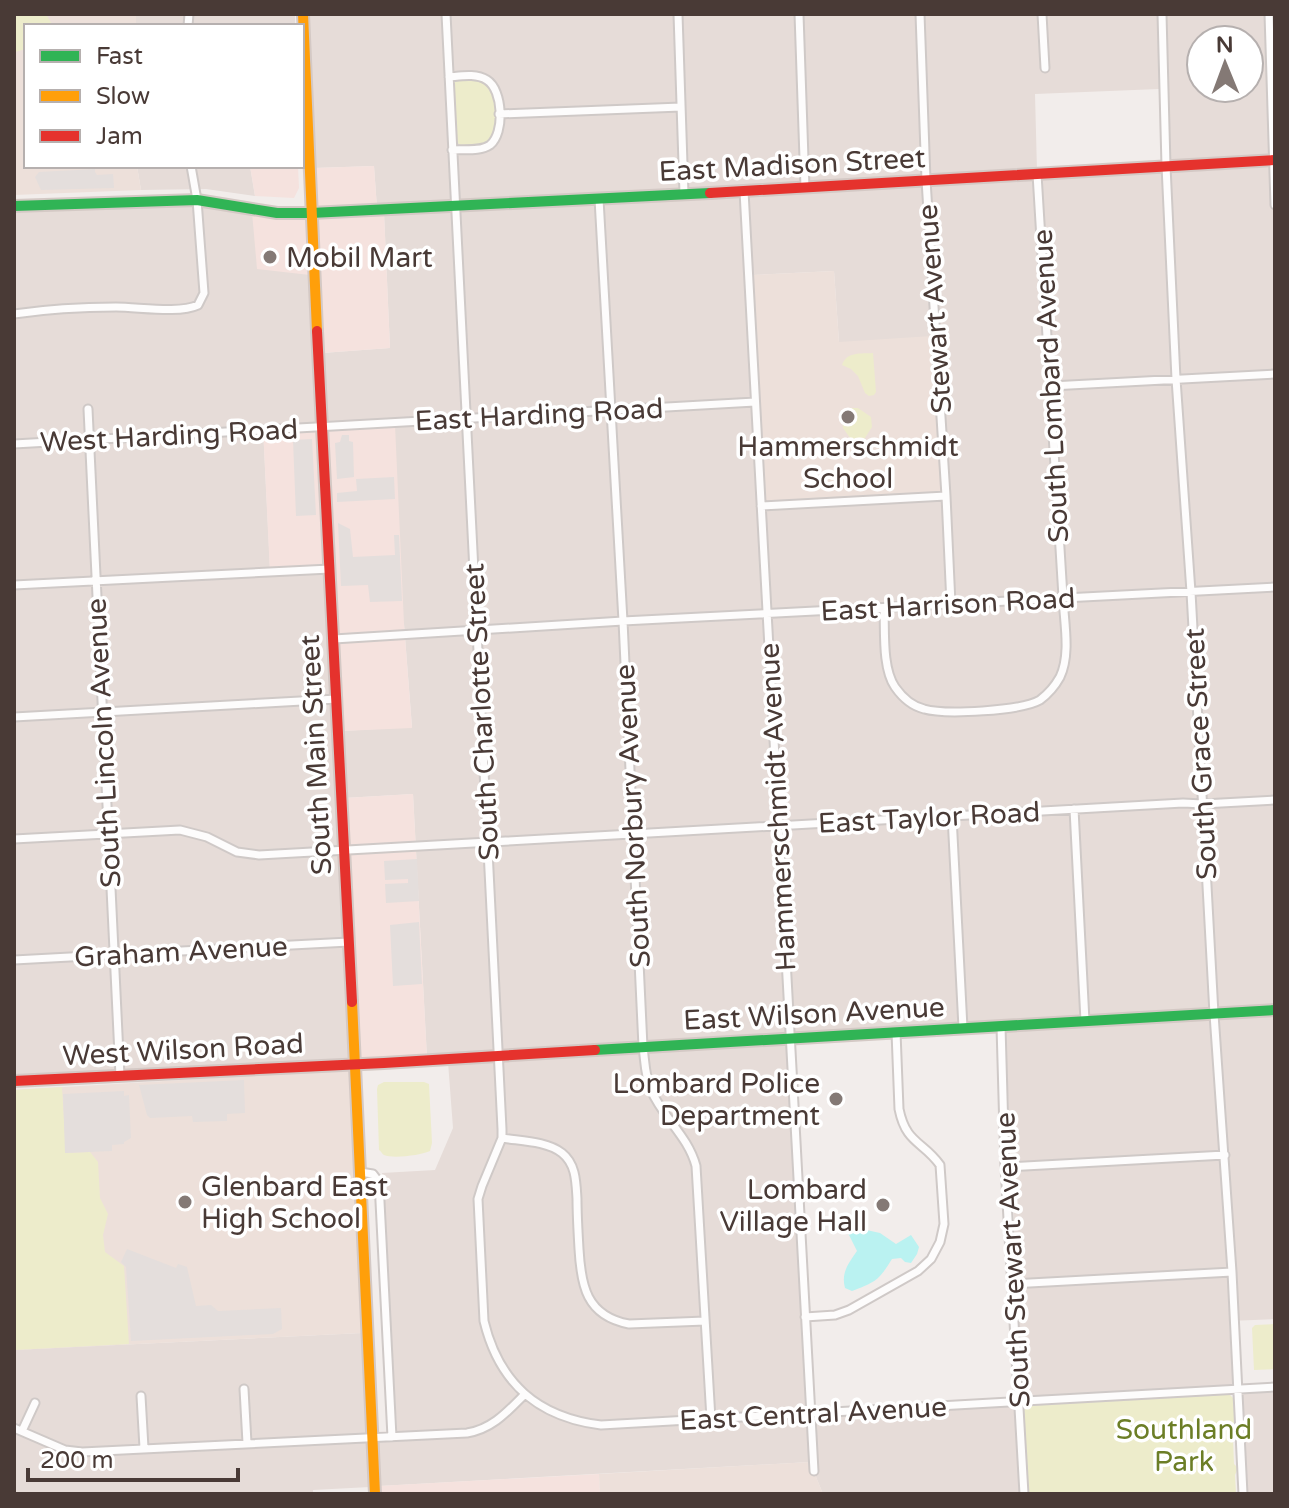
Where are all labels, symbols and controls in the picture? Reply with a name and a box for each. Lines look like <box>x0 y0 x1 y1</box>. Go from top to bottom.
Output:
legend <box>24 24 304 168</box>
north arrow <box>1185 24 1265 104</box>
text: N <box>1216 32 1234 58</box>
text: Fast <box>96 42 143 71</box>
text: Slow <box>96 82 150 111</box>
text: Jam <box>96 122 143 151</box>
street label: East Madison Street <box>658 141 927 189</box>
street label: Stewart Avenue <box>911 203 959 415</box>
street label: South Lombard Avenue <box>1026 228 1076 544</box>
place label: Mobil Mart <box>286 241 433 275</box>
marker: Mobil Mart <box>261 248 279 266</box>
street label: East Harding Road <box>414 392 664 438</box>
marker: Hammerschmidt School <box>839 408 857 426</box>
street label: West Harding Road <box>39 412 299 460</box>
place label: Hammerschmidt School <box>737 430 959 496</box>
street label: South Charlotte Street <box>457 562 507 861</box>
street label: East Harrison Road <box>820 581 1076 629</box>
street label: South Lincoln Avenue <box>79 597 129 889</box>
street label: South Grace Street <box>1177 627 1225 881</box>
street label: South Main Street <box>293 634 339 876</box>
street label: Hammerschmidt Avenue <box>752 642 804 972</box>
street label: South Norbury Avenue <box>608 663 658 969</box>
street label: East Taylor Road <box>817 795 1041 841</box>
street label: Graham Avenue <box>73 929 289 975</box>
street label: East Wilson Avenue <box>682 990 946 1038</box>
street label: West Wilson Road <box>62 1027 304 1073</box>
place label: Lombard Police Department <box>612 1067 820 1133</box>
marker: Lombard Police Department <box>827 1090 845 1108</box>
street label: South Stewart Avenue <box>988 1111 1038 1409</box>
place label: Glenbard East High School <box>201 1170 388 1236</box>
place label: Lombard Village Hall <box>720 1173 867 1239</box>
marker: Glenbard East High School <box>176 1193 194 1211</box>
marker: Lombard Village Hall <box>874 1196 892 1214</box>
street label: East Central Avenue <box>678 1390 948 1438</box>
park label: Southland Park <box>1116 1413 1252 1479</box>
scale bar <box>28 1432 238 1482</box>
text: 200 m <box>40 1446 114 1475</box>

